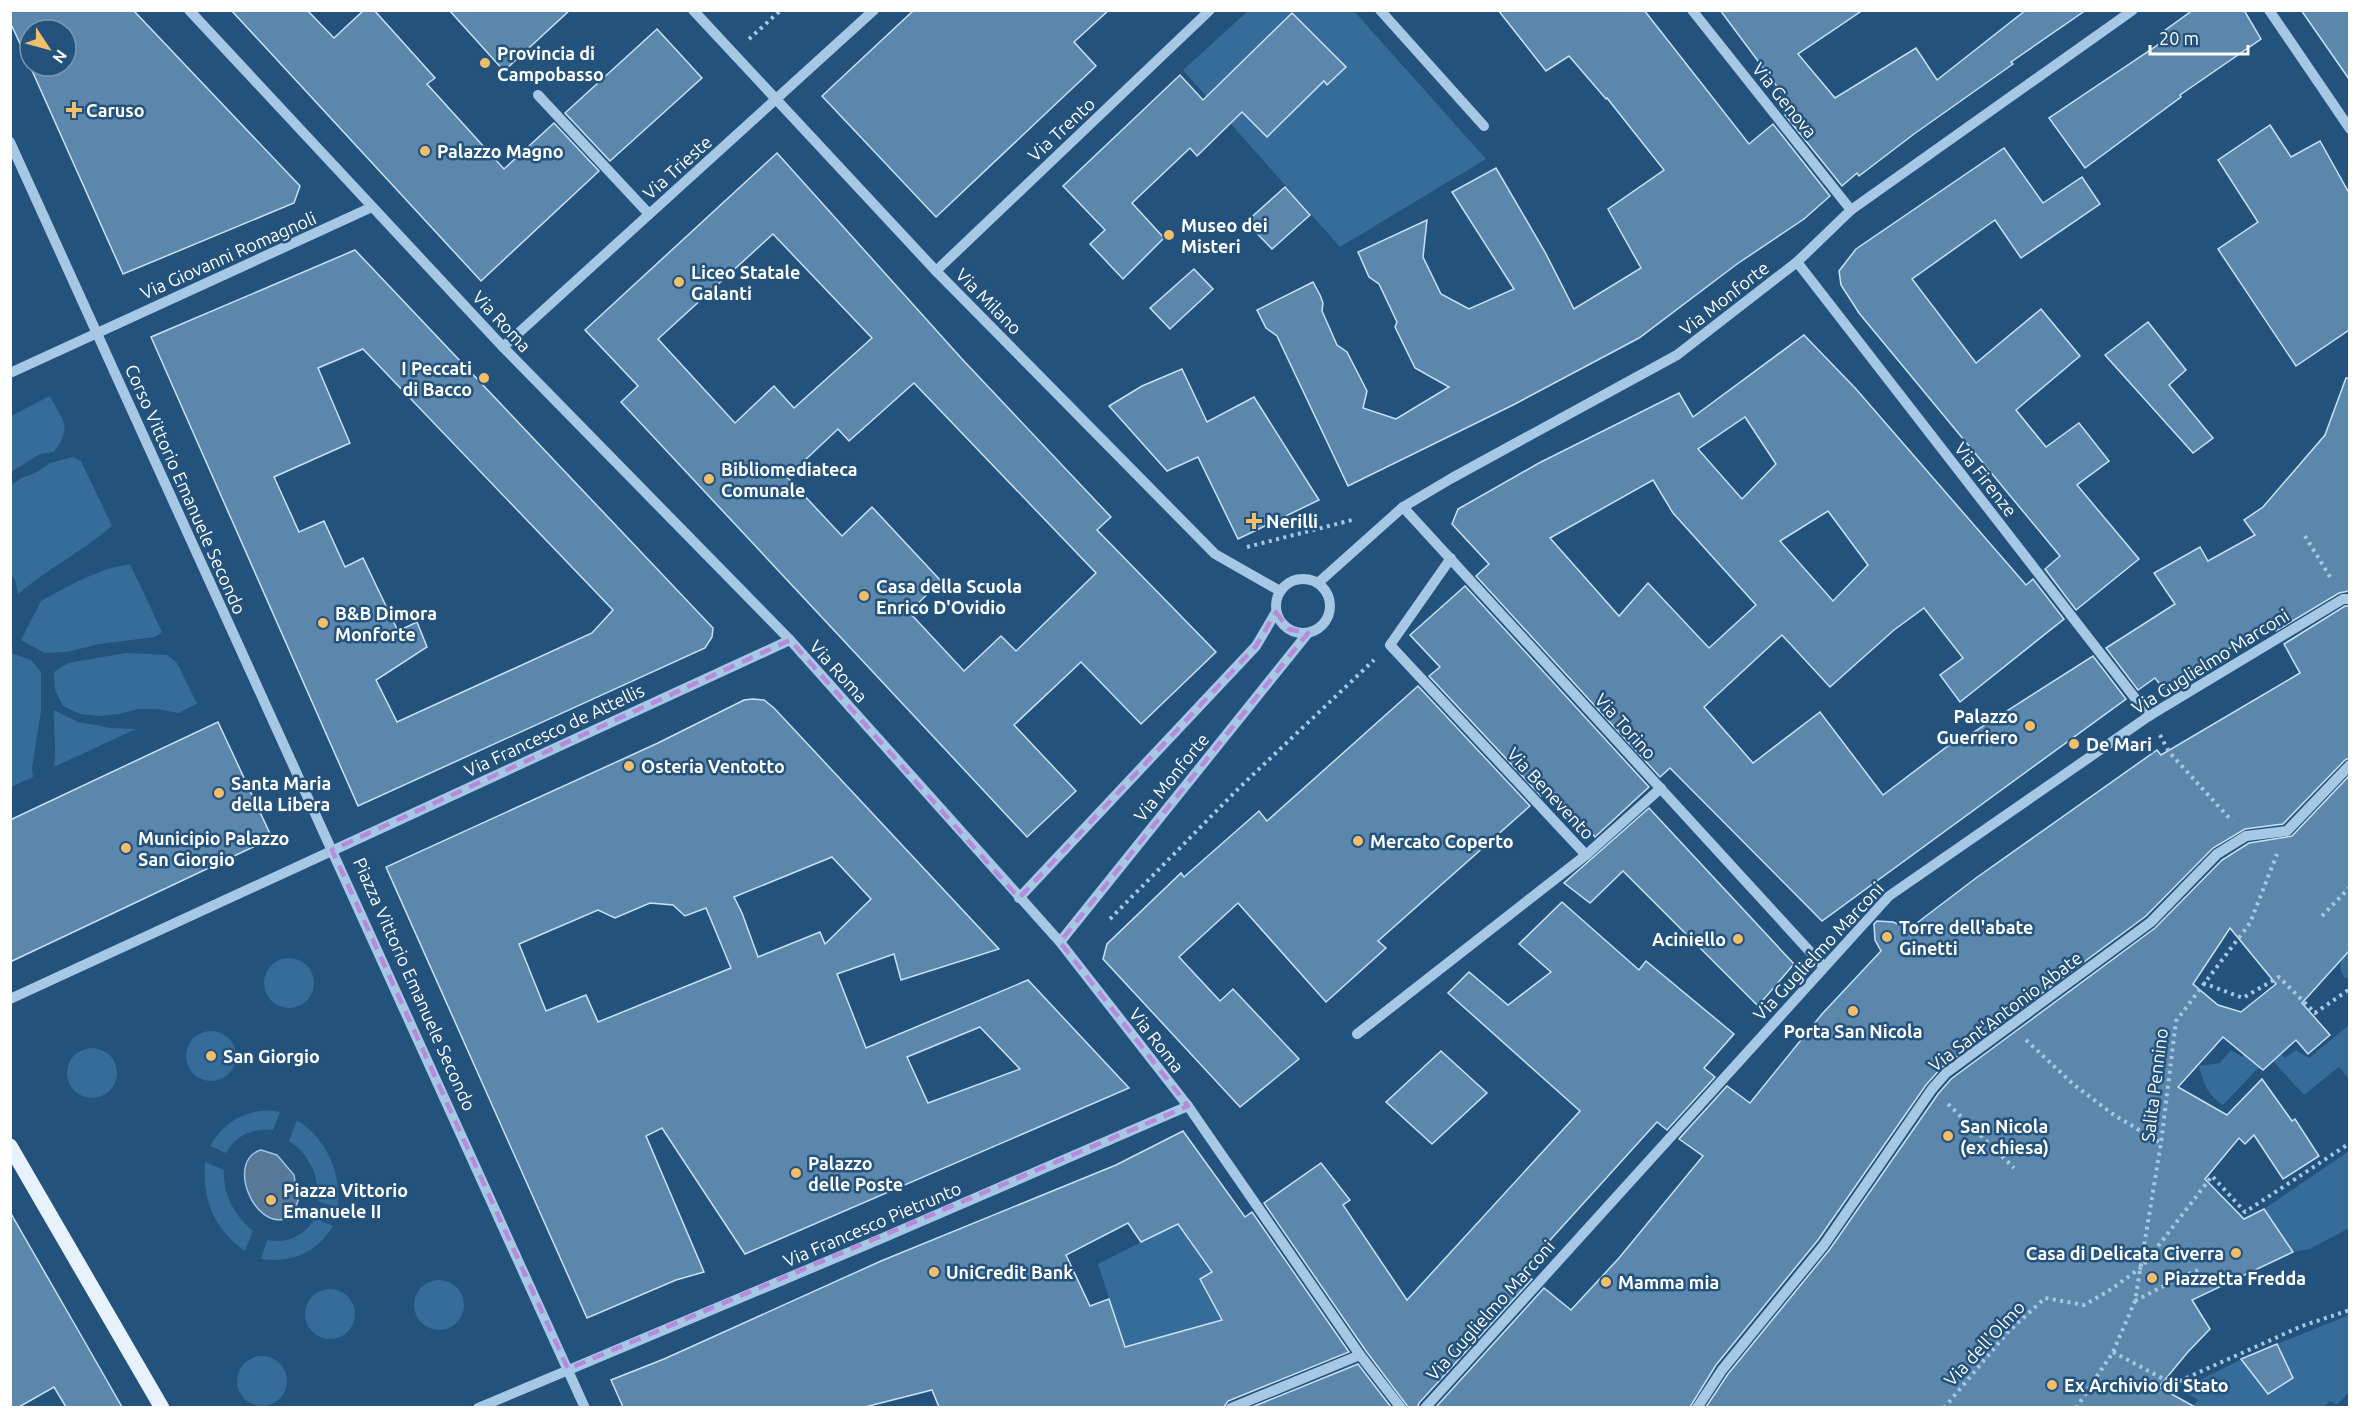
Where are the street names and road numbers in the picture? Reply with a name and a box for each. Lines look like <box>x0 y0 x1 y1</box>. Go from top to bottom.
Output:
street label: Via Genova <box>1749 59 1821 141</box>
street label: Via Trento <box>1024 93 1098 165</box>
street label: Via Trieste <box>639 131 715 203</box>
street label: Via Giovanni Romagnoli <box>137 207 319 303</box>
street label: Via Monforte <box>1676 257 1772 339</box>
street label: Via Milano <box>952 264 1026 338</box>
street label: Via Roma <box>469 286 535 356</box>
street label: Corso Vittorio Emanuele Secondo <box>122 361 250 617</box>
street label: Via Firenze <box>1951 438 2021 520</box>
street label: Via Guglielmo Marconi <box>2128 604 2292 718</box>
street label: Via Roma <box>806 636 872 706</box>
street label: Via Francesco de Attellis <box>461 679 647 781</box>
street label: Via Torino <box>1591 689 1661 763</box>
street label: Via Monforte <box>1129 729 1213 825</box>
street label: Via Benevento <box>1503 743 1599 843</box>
street label: Piazza Vittorio Emanuele Secondo <box>350 854 480 1114</box>
street label: Via Guglielmo Marconi <box>1749 878 1887 1024</box>
street label: Via Sant'Antonio Abate <box>1925 947 2085 1075</box>
street label: Via Roma <box>1126 1004 1188 1076</box>
street label: Salita Pennino <box>2137 1027 2171 1143</box>
street label: Via Francesco Pietrunto <box>780 1177 964 1271</box>
street label: Via Guglielmo Marconi <box>1422 1236 1558 1384</box>
street label: Via dell'Olmo <box>1940 1296 2028 1390</box>

